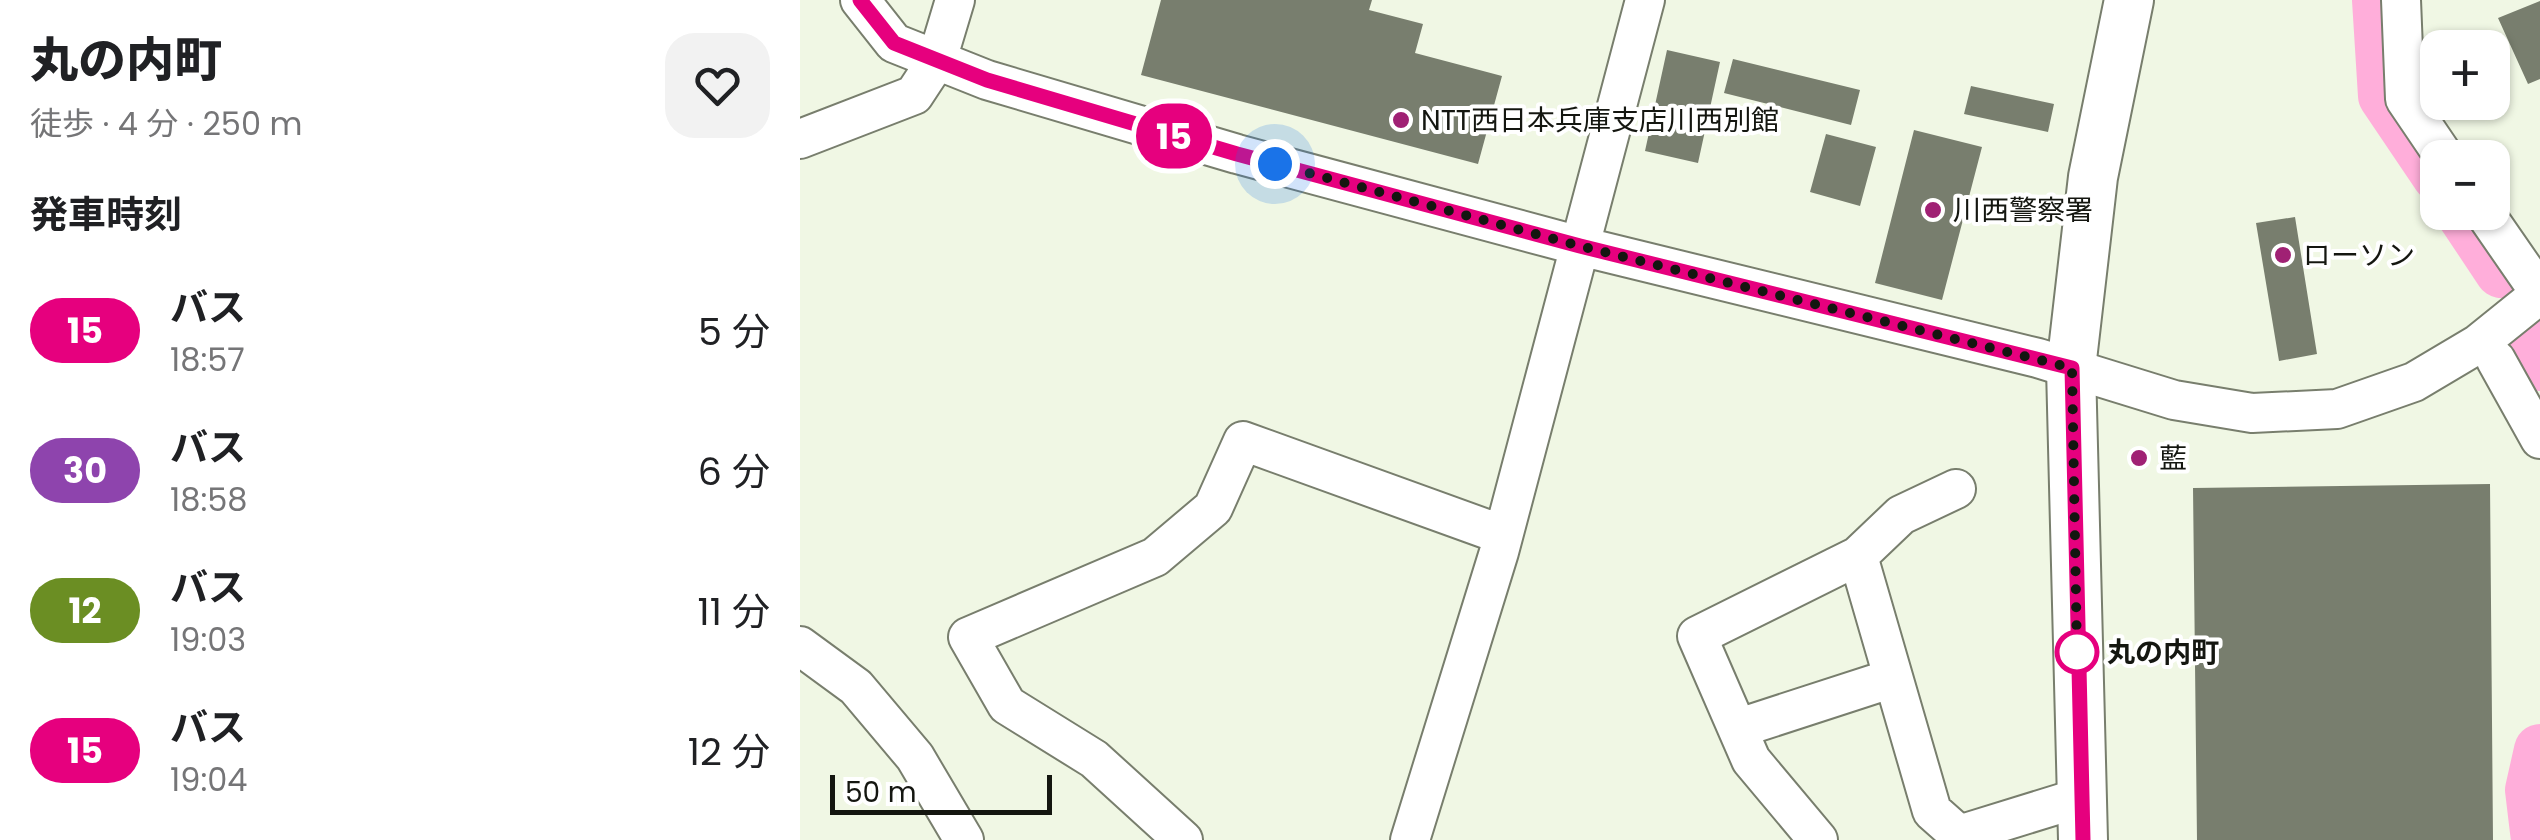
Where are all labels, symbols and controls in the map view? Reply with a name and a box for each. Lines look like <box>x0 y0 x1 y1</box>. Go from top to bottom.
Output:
text: 丸の内町 <box>30 27 222 94</box>
map controls <box>2420 30 2510 230</box>
button: + <box>2420 30 2510 120</box>
button: heart <box>665 33 770 138</box>
text: 徒歩 · 4 分 · 250 m <box>30 101 303 146</box>
place label: NTT西日本兵庫支店川西別館 <box>1421 101 1779 140</box>
line badge: 15 <box>1129 104 1219 168</box>
marker: NTT西日本兵庫支店川西別館 <box>1390 109 1412 131</box>
text: 15 <box>1156 112 1192 161</box>
your location <box>1250 139 1300 189</box>
button: − <box>2420 140 2510 230</box>
text: 発車時刻 <box>30 188 182 241</box>
place label: 川西警察署 <box>1953 191 2093 230</box>
marker: 川西警察署 <box>1922 199 1944 221</box>
place label: ローソン <box>2303 236 2415 275</box>
marker: ローソン <box>2272 244 2294 266</box>
text: バス <box>170 281 246 334</box>
text: 5 分 <box>698 305 770 358</box>
text: 15 <box>67 306 103 355</box>
text: 18:57 <box>170 337 245 382</box>
text: バス <box>170 421 246 474</box>
place label: 藍 <box>2159 439 2187 478</box>
text: 6 分 <box>698 445 770 498</box>
text: 30 <box>63 446 107 495</box>
marker: 藍 <box>2128 447 2150 469</box>
text: 18:58 <box>170 477 248 522</box>
text: バス <box>170 561 246 614</box>
text: 11 分 <box>698 585 770 638</box>
text: 12 <box>68 586 102 635</box>
text: 19:03 <box>170 617 246 662</box>
marker: 丸の内町 <box>2056 631 2098 673</box>
place label: 丸の内町 <box>2107 633 2219 672</box>
text: バス <box>170 701 246 754</box>
text: 12 分 <box>688 725 770 778</box>
text: 15 <box>67 726 103 775</box>
text: 19:04 <box>170 757 247 802</box>
scale bar <box>830 770 1052 814</box>
text: 50 m <box>845 773 916 812</box>

